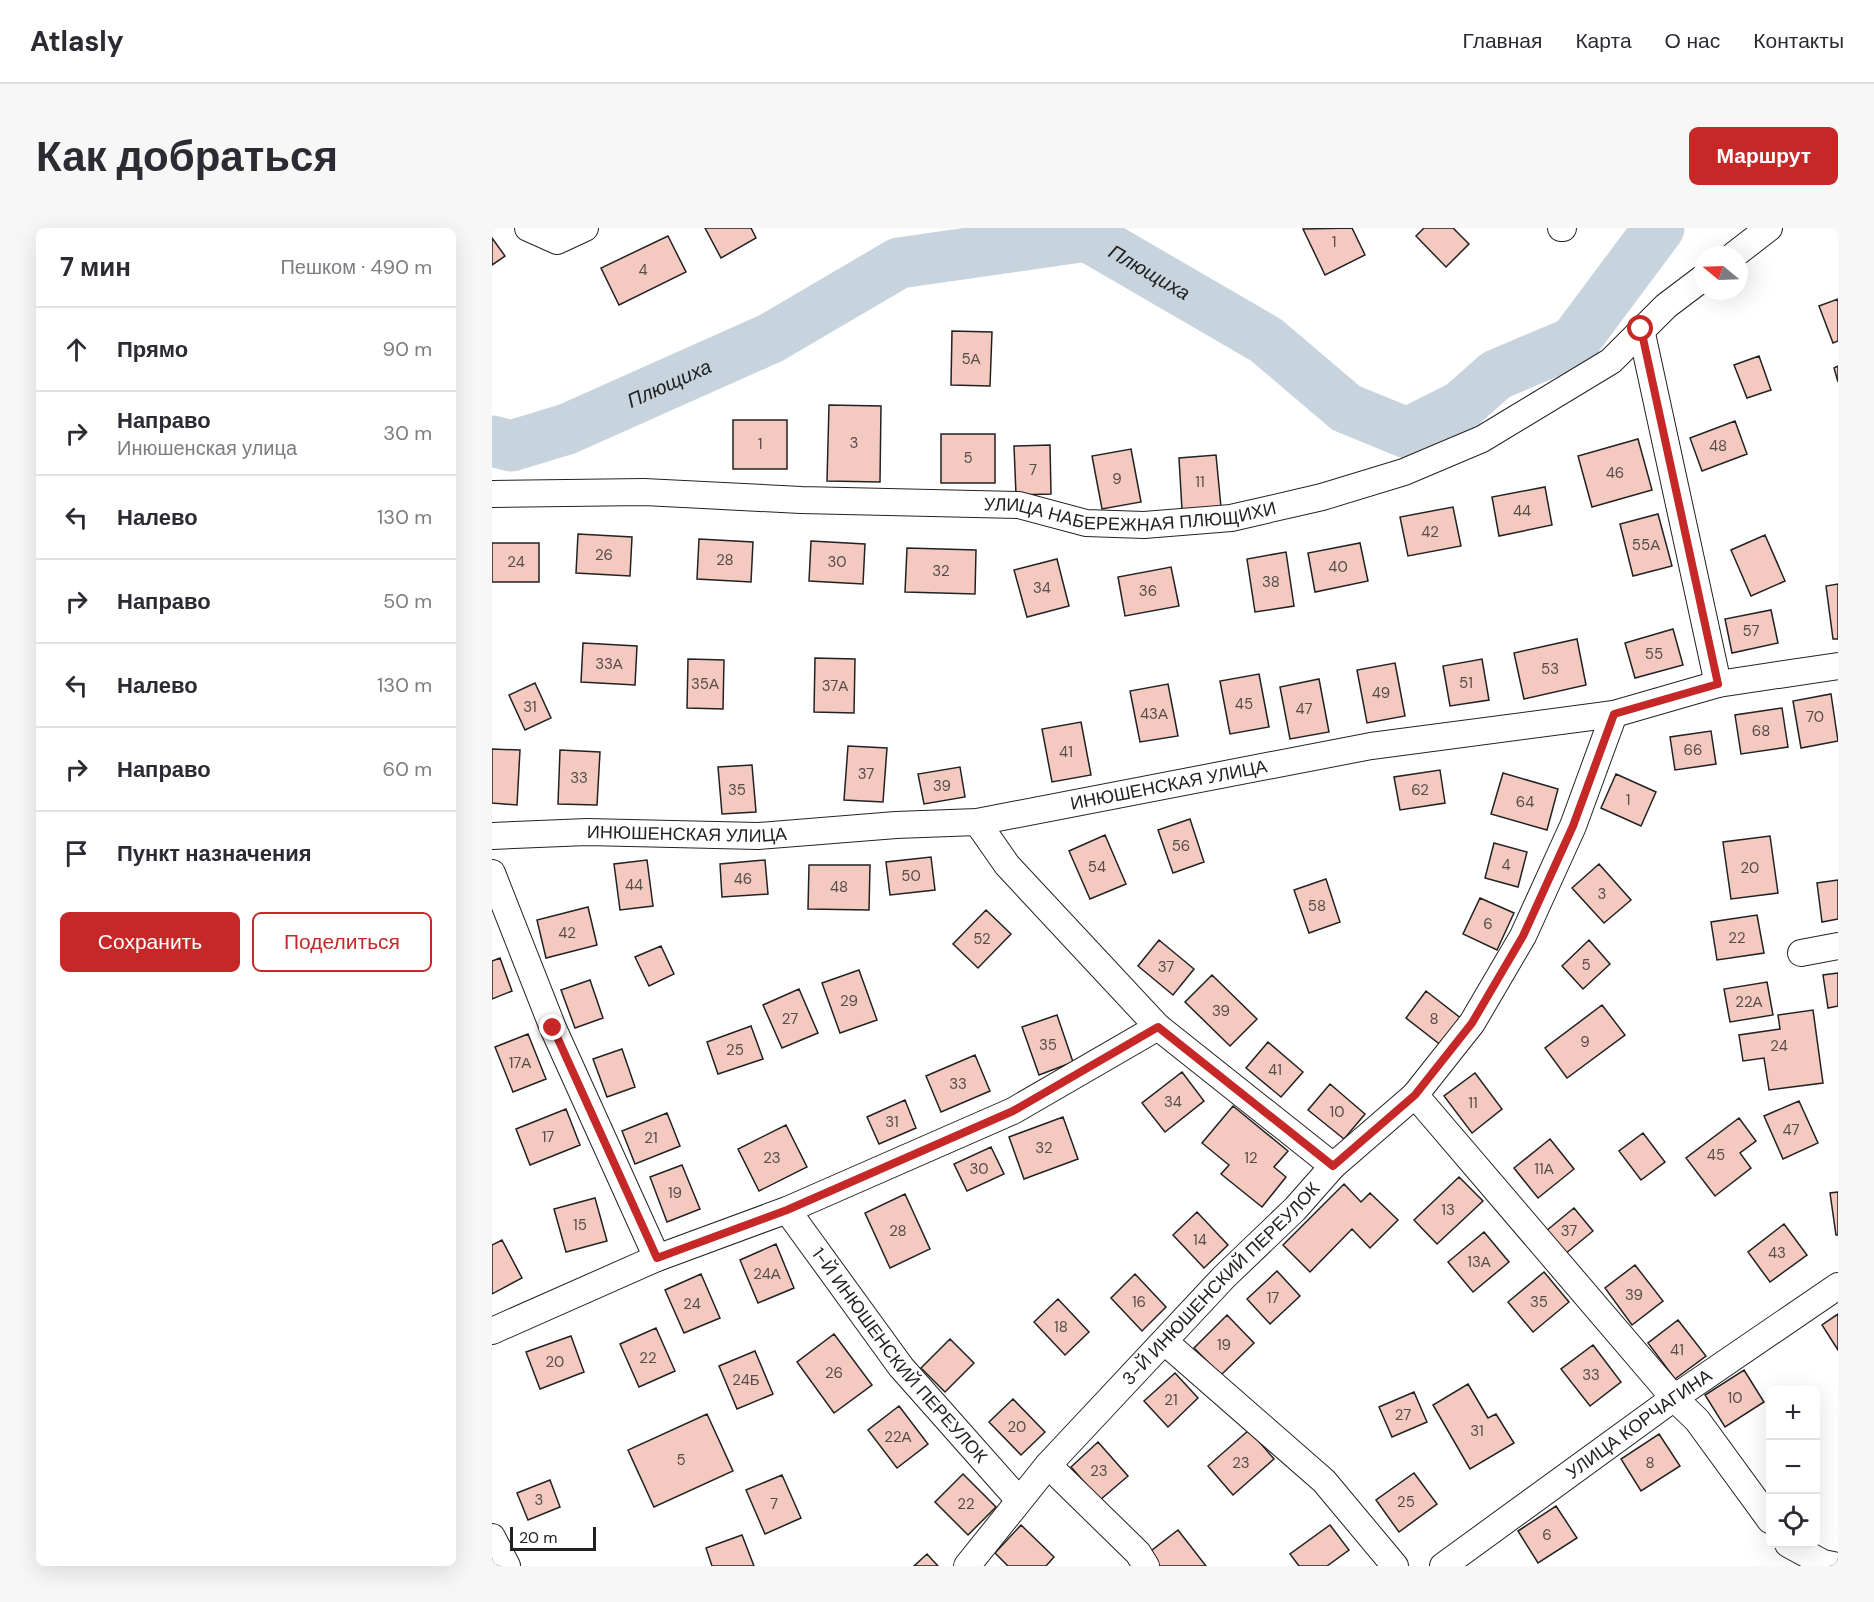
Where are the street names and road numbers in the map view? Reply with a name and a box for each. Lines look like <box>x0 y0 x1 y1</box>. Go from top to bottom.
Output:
street label: УЛИЦА НАБЕРЕЖНАЯ ПЛЮЩИХИ <box>984 492 1278 537</box>
street label: ИНЮШЕНСКАЯ УЛИЦА <box>1068 754 1269 816</box>
street label: ИНЮШЕНСКАЯ УЛИЦА <box>587 820 788 848</box>
street label: 3-Й ИНЮШЕНСКИЙ ПЕРЕУЛОК <box>1117 1177 1325 1390</box>
street label: 1-Й ИНЮШЕНСКИЙ ПЕРЕУЛОК <box>806 1243 993 1469</box>
street label: УЛИЦА КОРЧАГИНА <box>1561 1364 1716 1484</box>

